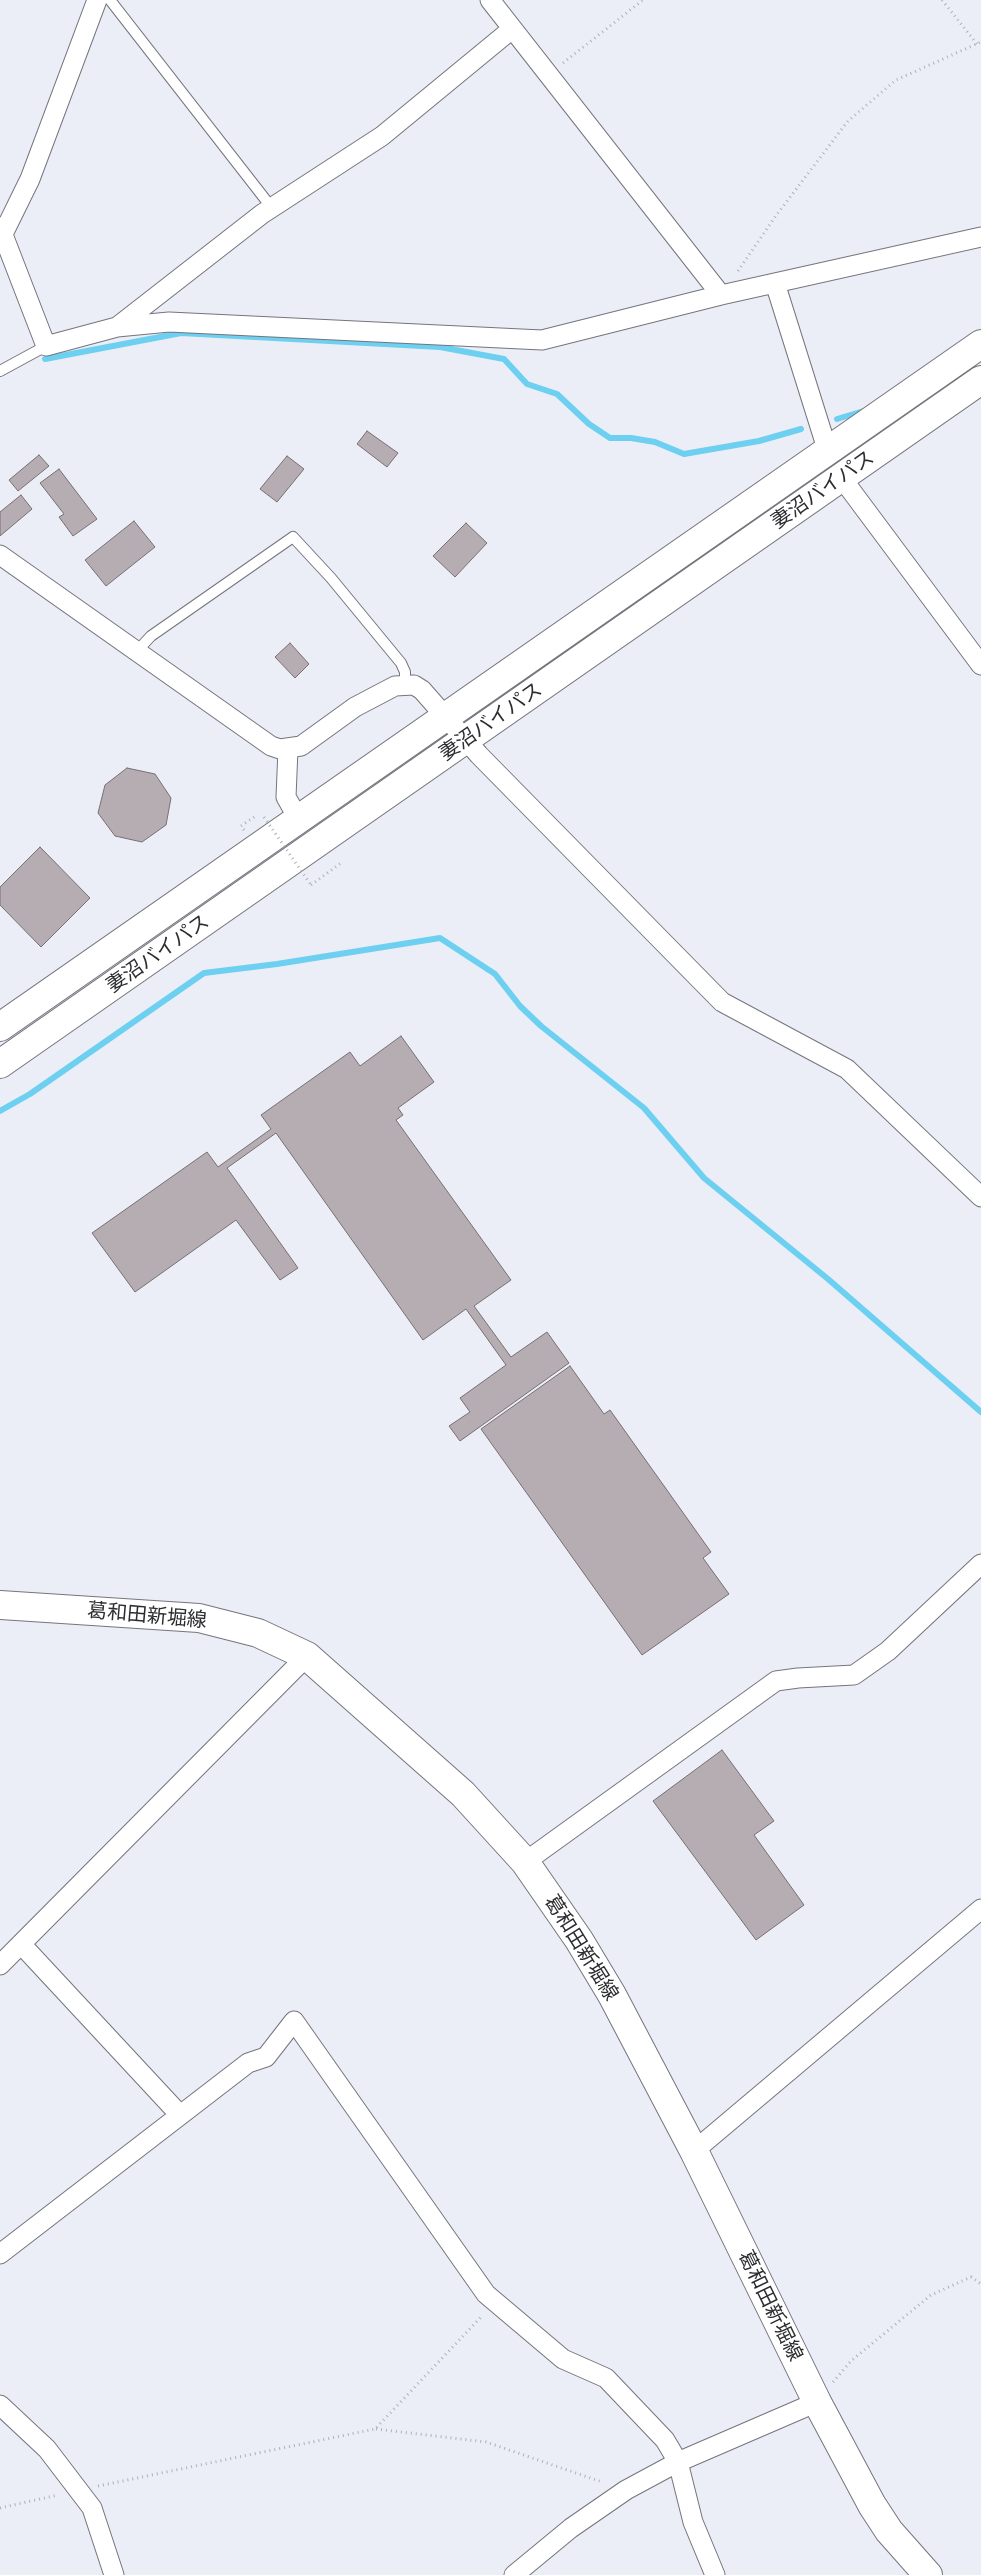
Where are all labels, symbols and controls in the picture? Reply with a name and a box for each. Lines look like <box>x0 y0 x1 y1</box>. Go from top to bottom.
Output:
street label: 妻沼バイパス <box>767 446 879 534</box>
street label: 妻沼バイパス <box>435 678 547 766</box>
street label: 妻沼バイパス <box>102 910 214 998</box>
street label: 葛和田新堀線 <box>86 1599 208 1633</box>
street label: 葛和田新堀線 <box>539 1891 623 2005</box>
street label: 葛和田新堀線 <box>733 2247 807 2365</box>

